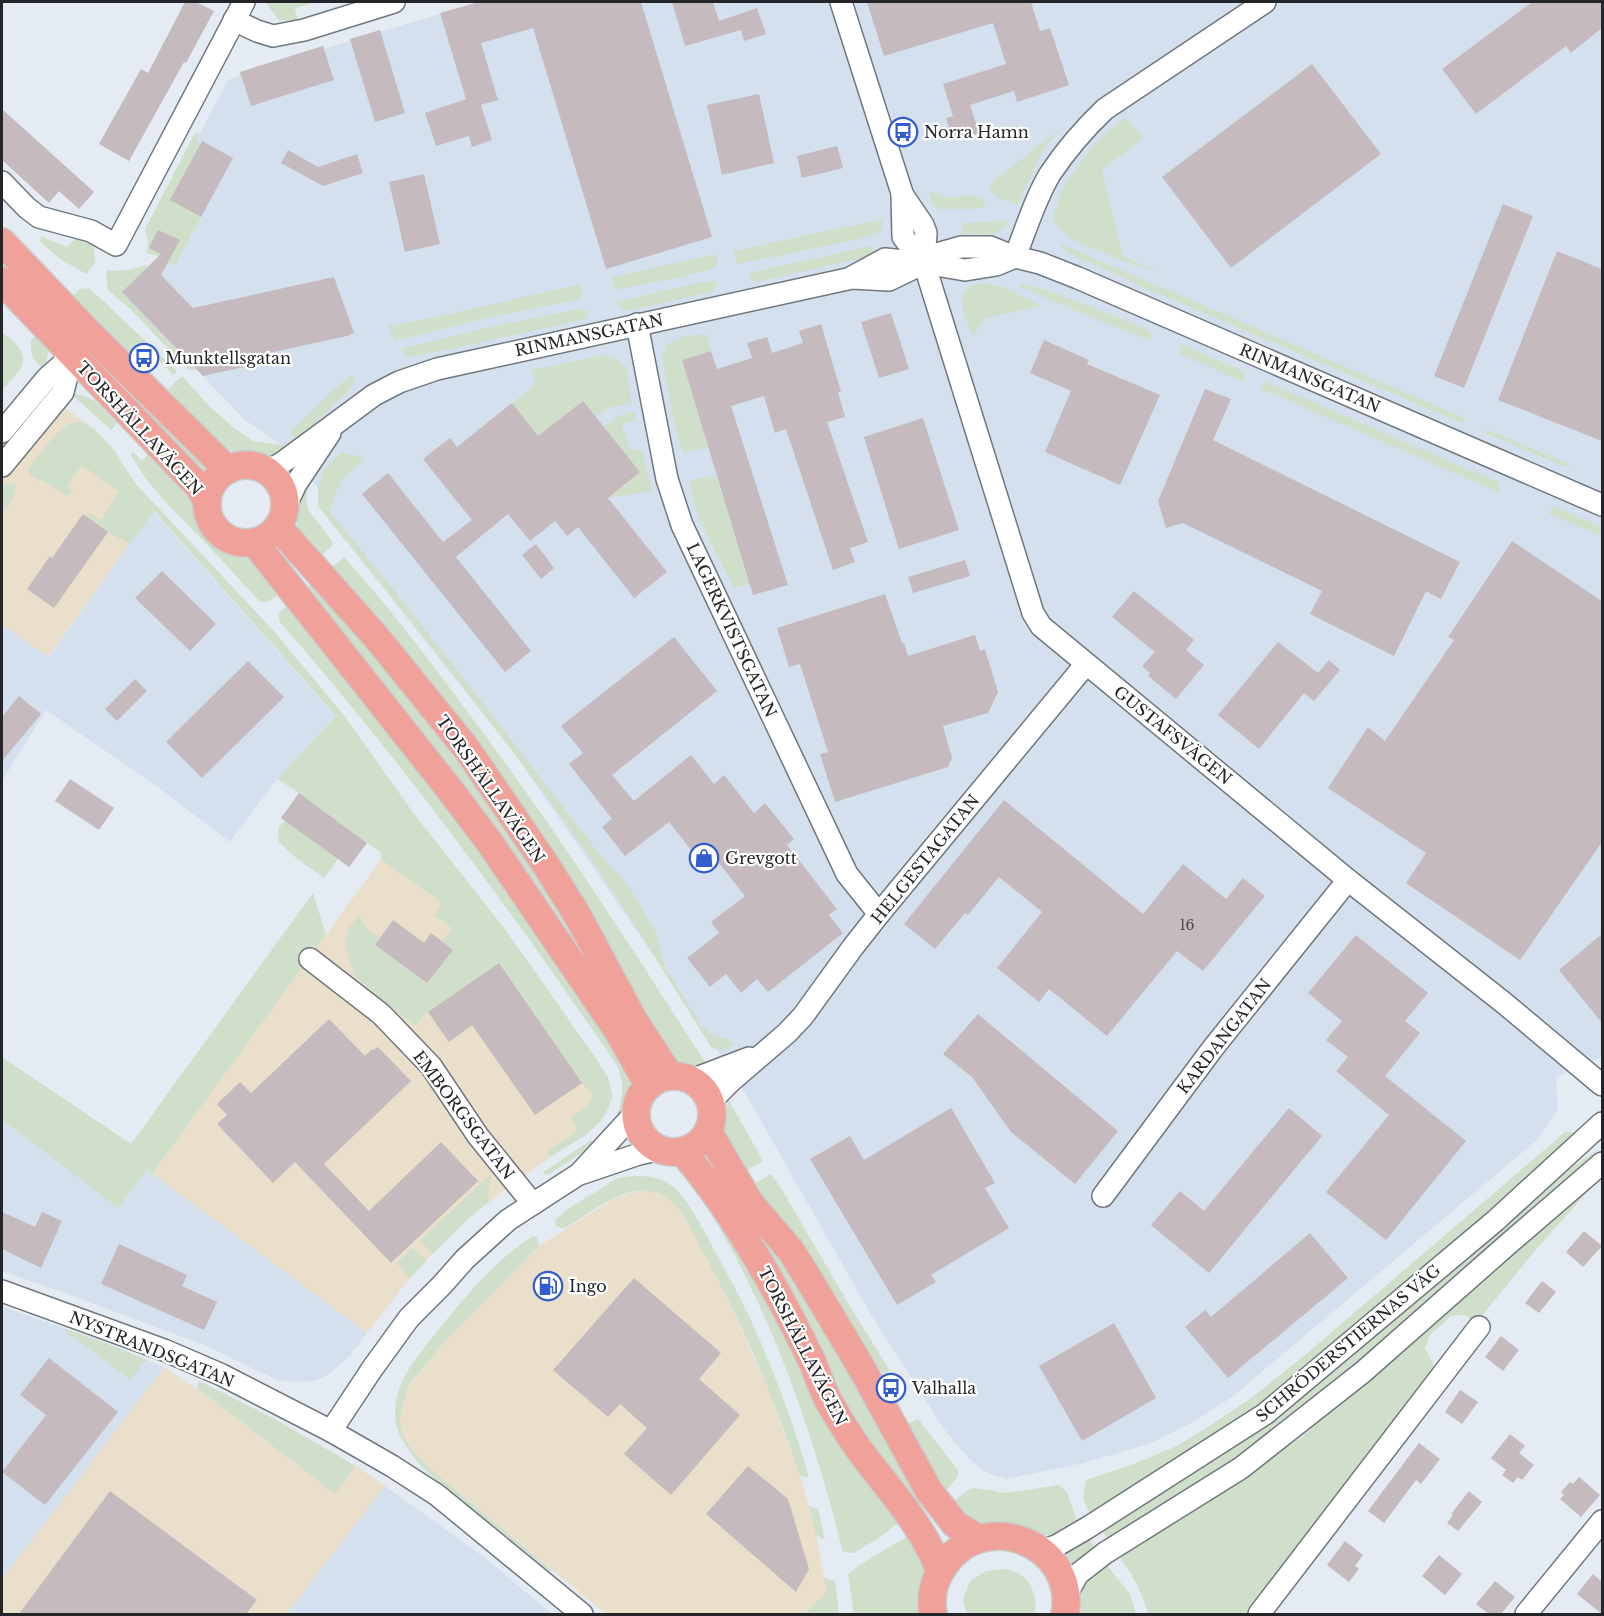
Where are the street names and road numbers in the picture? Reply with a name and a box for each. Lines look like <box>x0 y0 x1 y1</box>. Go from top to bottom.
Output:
street label: RINMANSGATAN <box>513 309 665 361</box>
street label: RINMANSGATAN <box>1236 339 1384 417</box>
street label: TORSHÄLLAVÄGEN <box>73 357 207 499</box>
street label: LAGERKVISTSGATAN <box>683 540 781 720</box>
street label: GUSTAFSVÄGEN <box>1110 681 1236 789</box>
street label: TORSHÄLLAVÄGEN <box>432 711 550 867</box>
street label: HELGESTAGATAN <box>867 790 983 928</box>
street label: KARDANGATAN <box>1173 974 1275 1098</box>
street label: EMBORGSGATAN <box>409 1047 519 1183</box>
street label: SCHRÖDERSTIERNAS VÄG <box>1251 1260 1445 1426</box>
street label: TORSHÄLLAVÄGEN <box>754 1263 852 1429</box>
street label: NYSTRANDSGATAN <box>67 1307 237 1391</box>

